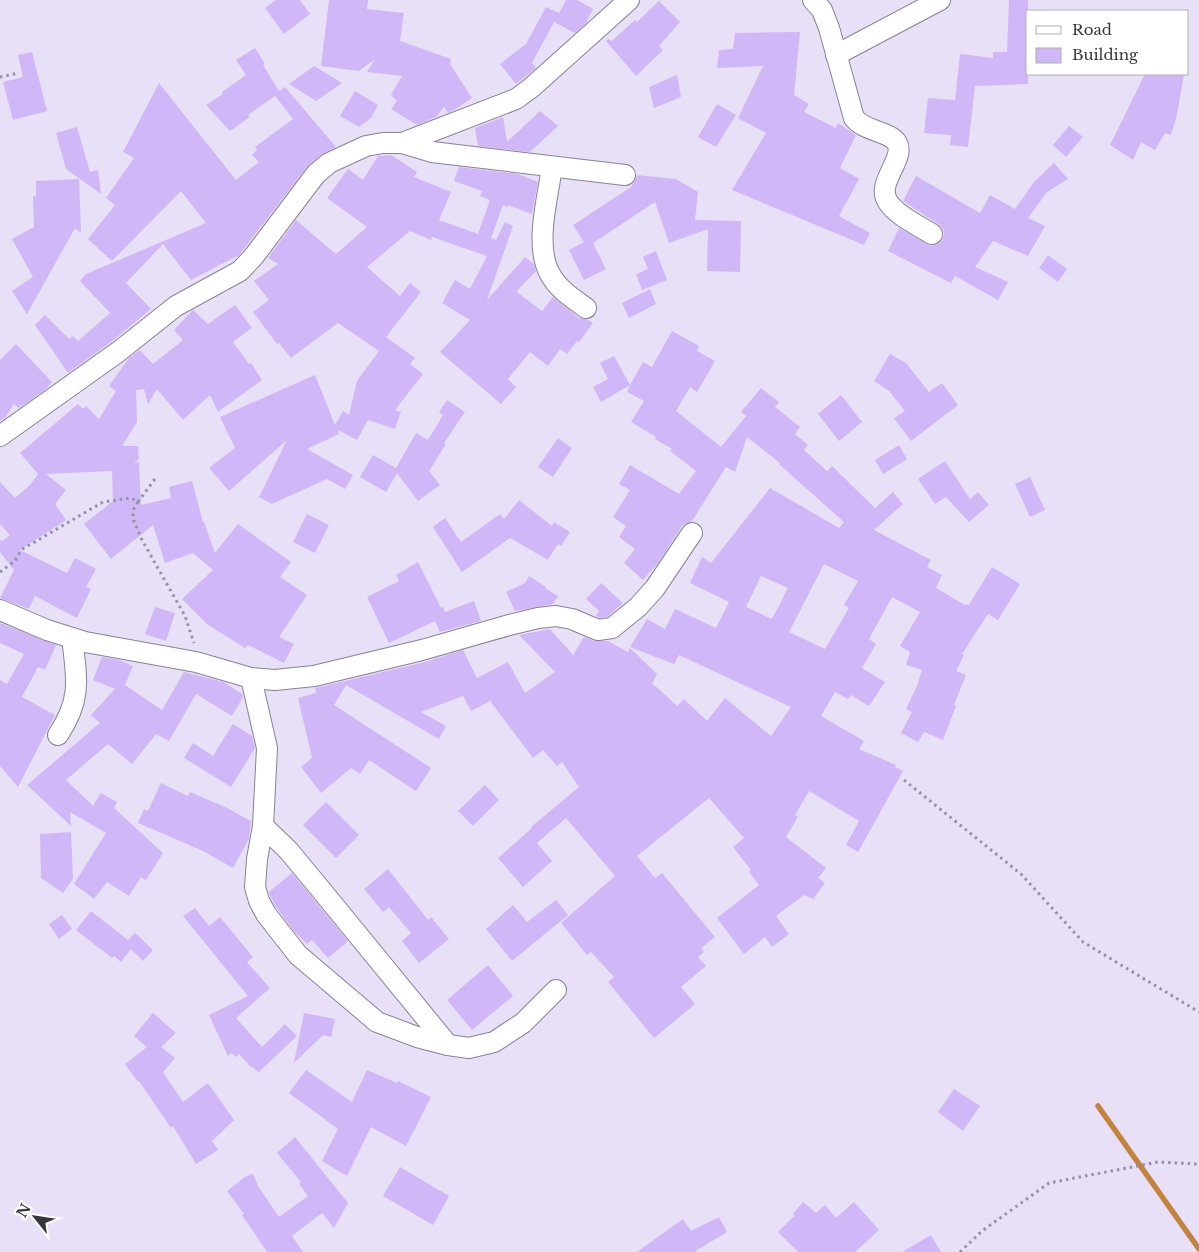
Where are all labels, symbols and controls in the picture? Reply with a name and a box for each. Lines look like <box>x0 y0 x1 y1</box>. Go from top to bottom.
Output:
legend <box>1026 10 1189 75</box>
text: Road <box>1072 20 1112 39</box>
text: Building <box>1072 45 1139 64</box>
north arrow <box>10 1192 60 1242</box>
text: N <box>13 1200 35 1221</box>

